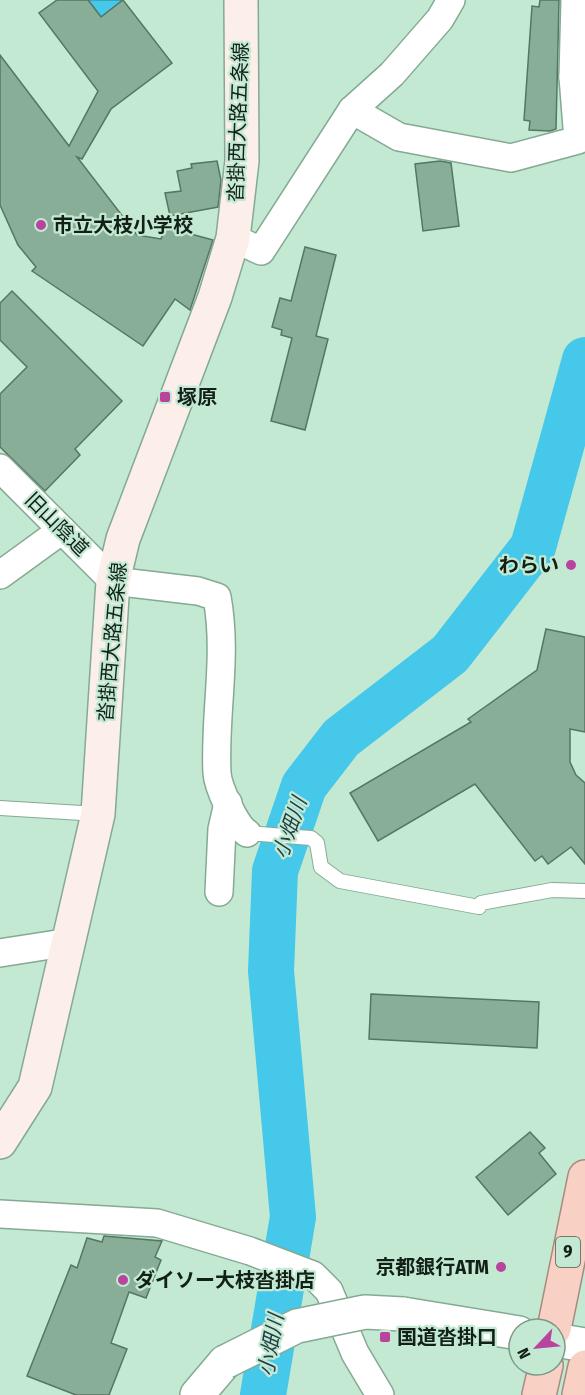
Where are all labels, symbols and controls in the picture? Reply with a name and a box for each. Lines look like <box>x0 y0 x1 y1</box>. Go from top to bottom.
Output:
street label: 沓掛西大路五条線 <box>223 42 253 202</box>
place label: 市立大枝小学校 <box>53 213 193 237</box>
marker: 市立大枝小学校 <box>34 218 48 232</box>
place label: 塚原 <box>177 385 217 409</box>
marker: 塚原 <box>158 390 172 404</box>
street label: 旧山陰道 <box>20 487 94 561</box>
place label: わらい <box>499 553 559 577</box>
marker: わらい <box>564 558 578 572</box>
street label: 沓掛西大路五条線 <box>93 561 131 723</box>
water label: 小畑川 <box>267 792 313 862</box>
road number: 9 <box>556 1237 580 1267</box>
place label: 京都銀行ATM <box>375 1255 489 1279</box>
marker: 京都銀行ATM <box>494 1260 508 1274</box>
place label: ダイソー大枝沓掛店 <box>135 1268 315 1292</box>
marker: ダイソー大枝沓掛店 <box>116 1273 130 1287</box>
water label: 小畑川 <box>253 1310 290 1378</box>
north arrow <box>507 1317 567 1377</box>
place label: 国道沓掛口 <box>397 1325 497 1349</box>
marker: 国道沓掛口 <box>378 1330 392 1344</box>
text: N <box>513 1345 535 1362</box>

